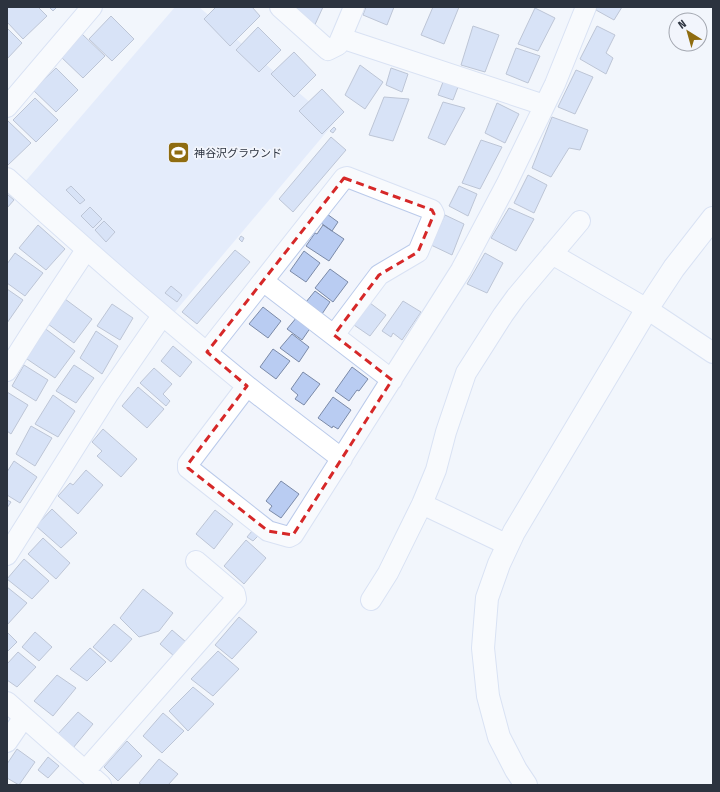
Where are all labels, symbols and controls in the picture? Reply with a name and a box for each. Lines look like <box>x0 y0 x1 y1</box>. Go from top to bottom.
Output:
north arrow <box>668 12 708 52</box>
text: N <box>676 17 689 32</box>
sports icon: 神谷沢グラウンド <box>166 140 192 166</box>
place label: 神谷沢グラウンド <box>194 147 282 160</box>

